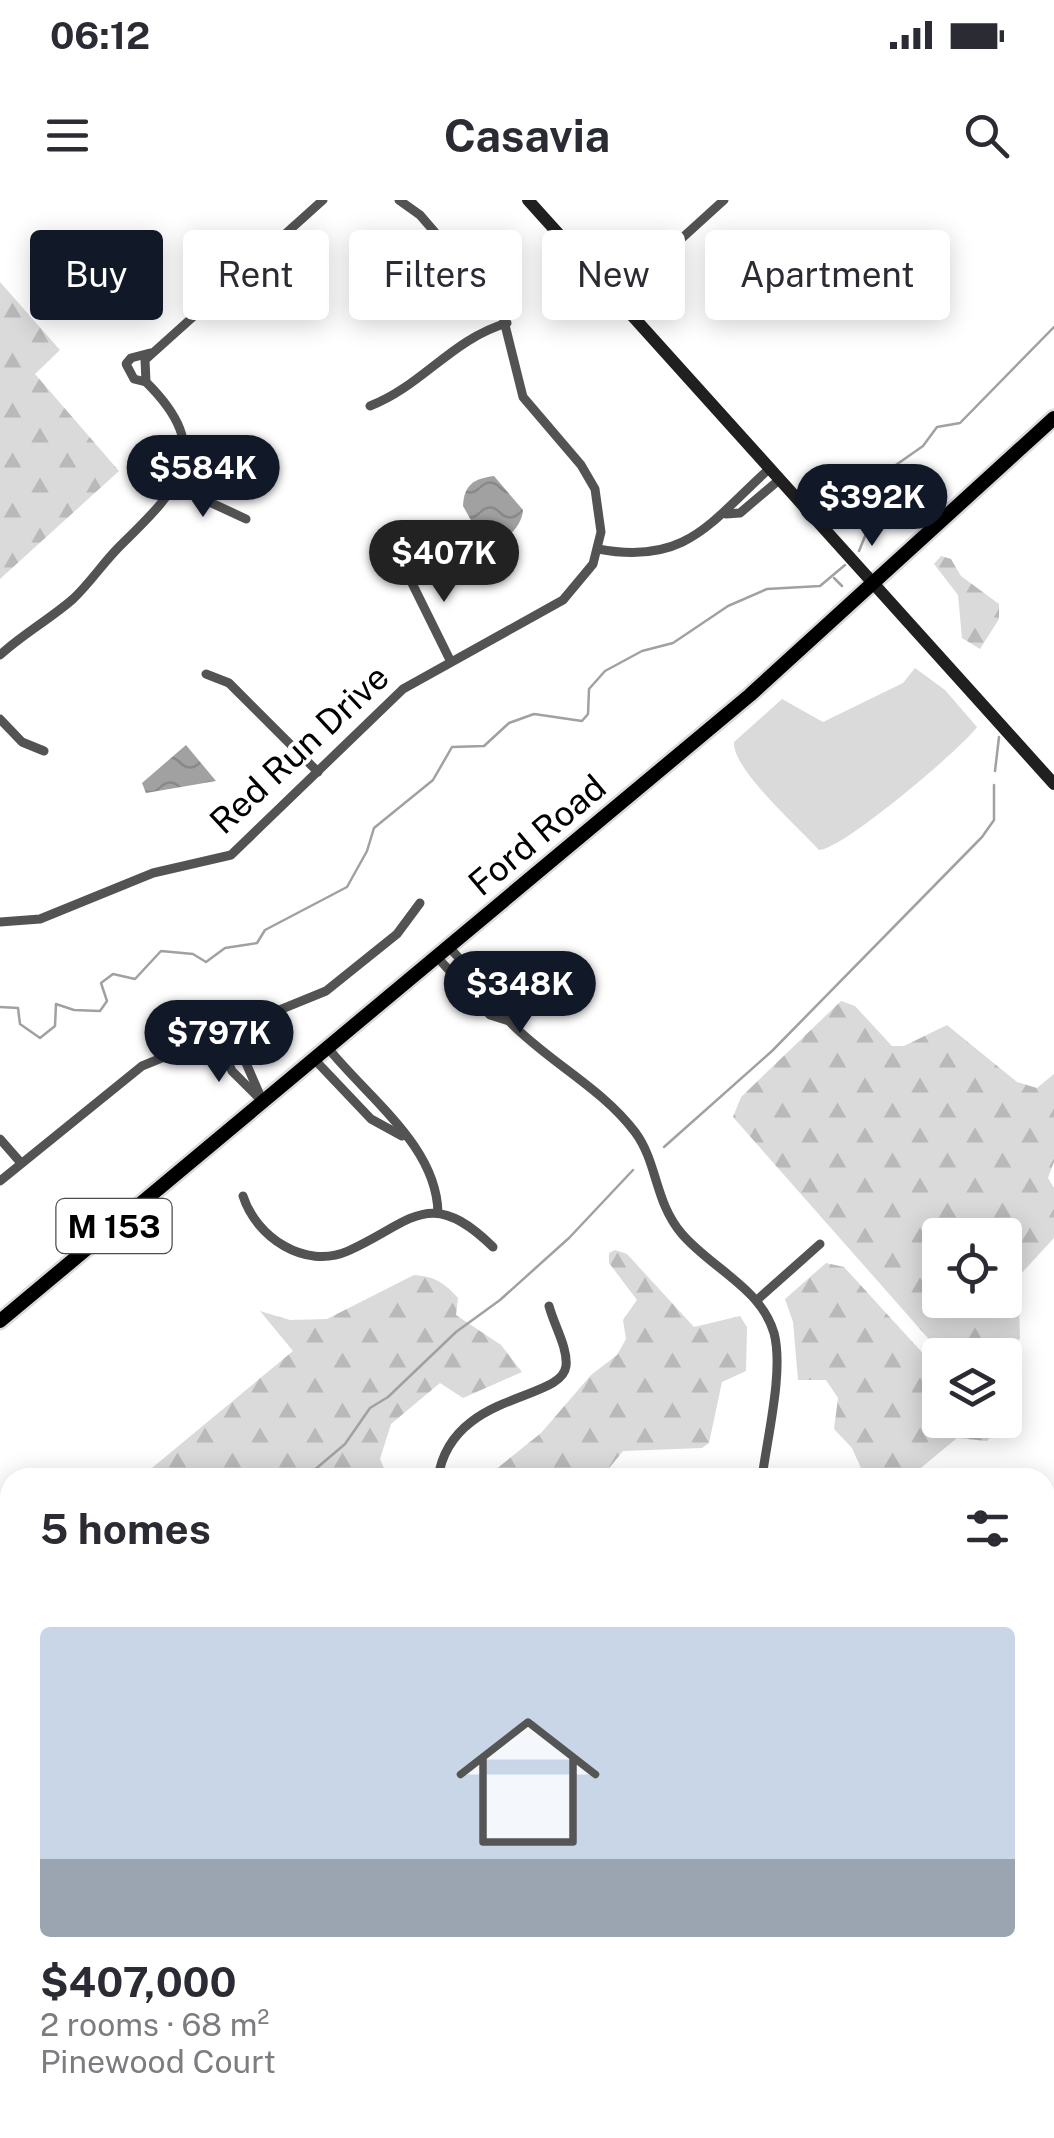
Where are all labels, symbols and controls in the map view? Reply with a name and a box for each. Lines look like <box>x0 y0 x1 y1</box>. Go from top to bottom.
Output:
text: 06:12 <box>50 13 150 58</box>
icon: menu <box>40 108 95 163</box>
icon: search <box>959 108 1014 163</box>
text: Casavia <box>444 109 610 162</box>
chip: Buy <box>30 230 163 320</box>
chip: Rent <box>183 230 329 320</box>
chip: Filters <box>349 230 522 320</box>
chip: New <box>542 230 685 320</box>
chip: Apartment <box>705 230 950 320</box>
pin: $584K <box>133 435 273 520</box>
text: $584K <box>149 449 257 486</box>
pin: $392K <box>802 464 942 549</box>
text: $392K <box>818 478 926 515</box>
pin: $407K <box>374 520 514 605</box>
text: $407K <box>391 534 497 571</box>
street label: Red Run Drive <box>201 656 397 842</box>
street label: Ford Road <box>460 766 614 904</box>
pin: $348K <box>450 951 590 1036</box>
text: $348K <box>466 965 574 1002</box>
pin: $797K <box>149 1000 289 1085</box>
text: $797K <box>166 1014 272 1051</box>
road number: M 153 <box>56 1199 172 1253</box>
map controls <box>922 1218 1022 1438</box>
button: locate <box>922 1218 1022 1318</box>
button: layers <box>922 1338 1022 1438</box>
icon: filters <box>960 1501 1015 1556</box>
text: 5 homes <box>40 1504 211 1553</box>
icon: home <box>438 1692 618 1872</box>
text: $407,000 <box>40 1957 237 2006</box>
text: 2 rooms · 68 m² <box>40 2006 269 2043</box>
text: Pinewood Court <box>40 2043 276 2080</box>

